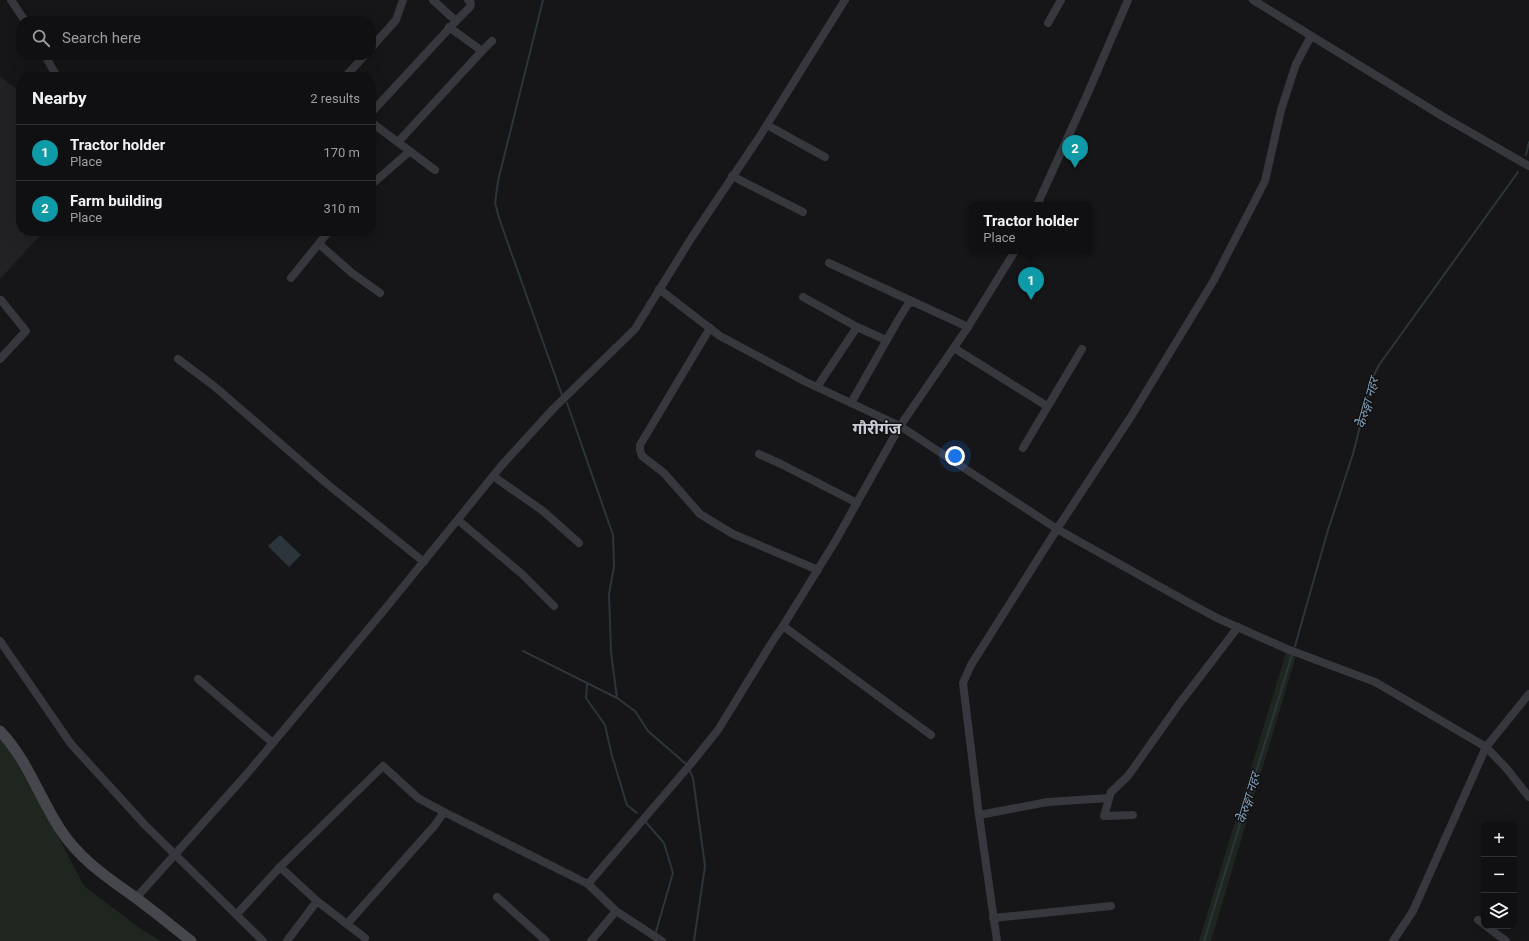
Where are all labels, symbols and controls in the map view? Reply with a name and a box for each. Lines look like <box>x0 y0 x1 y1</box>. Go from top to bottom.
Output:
search box <box>16 16 376 60</box>
icon: search <box>30 27 52 49</box>
text: Search here <box>62 29 141 47</box>
text: Nearby <box>32 88 87 108</box>
text: 2 results <box>310 91 360 106</box>
pin: 2 <box>1062 135 1088 168</box>
text: Tractor holder <box>70 136 165 154</box>
text: 1 <box>41 145 49 160</box>
text: 170 m <box>323 145 360 160</box>
text: Place <box>70 154 102 169</box>
text: Farm building <box>70 192 162 210</box>
text: 2 <box>41 201 49 216</box>
text: 310 m <box>323 201 360 216</box>
popup <box>969 202 1093 254</box>
text: Place <box>70 210 102 225</box>
text: Tractor holder <box>983 212 1079 230</box>
text: Place <box>983 230 1015 245</box>
pin: 1 <box>1018 267 1044 300</box>
water label: केेरुङ्गा नहर <box>1353 373 1382 430</box>
district label: गौरीगंज <box>853 419 902 438</box>
your location <box>945 446 965 466</box>
water label: केेरुङ्गा नहर <box>1233 768 1264 825</box>
map controls <box>1481 821 1517 929</box>
button: + <box>1481 821 1517 857</box>
button: − <box>1481 857 1517 893</box>
button: layers <box>1481 893 1517 929</box>

